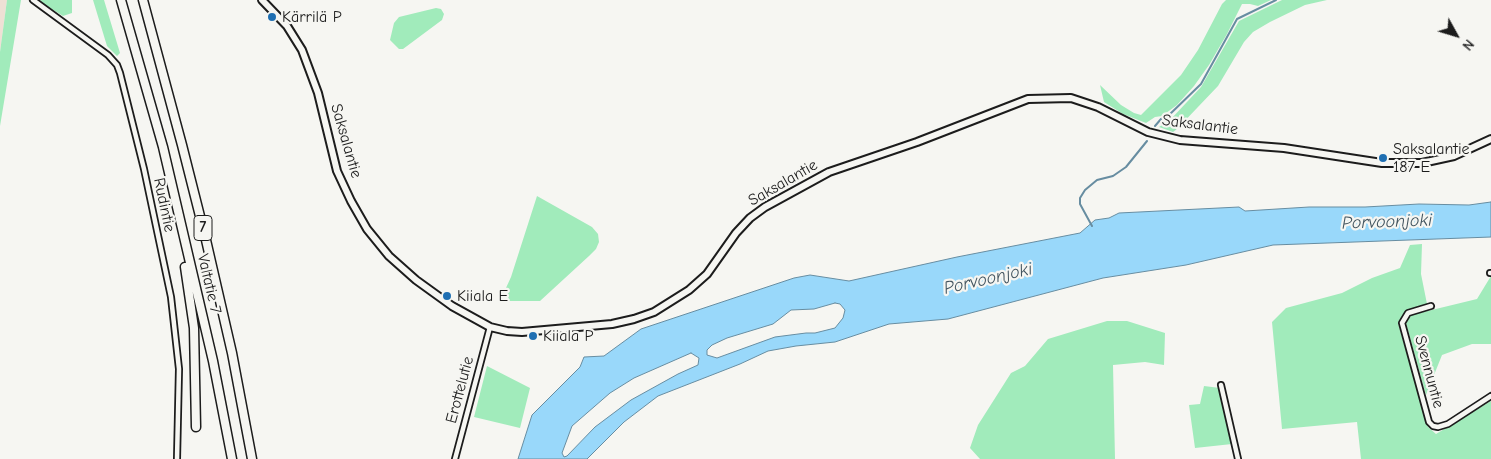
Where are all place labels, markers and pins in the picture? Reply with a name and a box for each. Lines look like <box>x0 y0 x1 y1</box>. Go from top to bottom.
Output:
place label: Kärrilä P <box>282 7 342 27</box>
marker: Kärrilä P <box>266 11 278 23</box>
place label: Saksalantie 187 E <box>1393 139 1470 177</box>
marker: Saksalantie 187 E <box>1377 152 1389 164</box>
place label: Kiiala E <box>457 286 508 306</box>
marker: Kiiala E <box>441 290 453 302</box>
place label: Kiiala P <box>543 326 594 346</box>
marker: Kiiala P <box>527 330 539 342</box>

